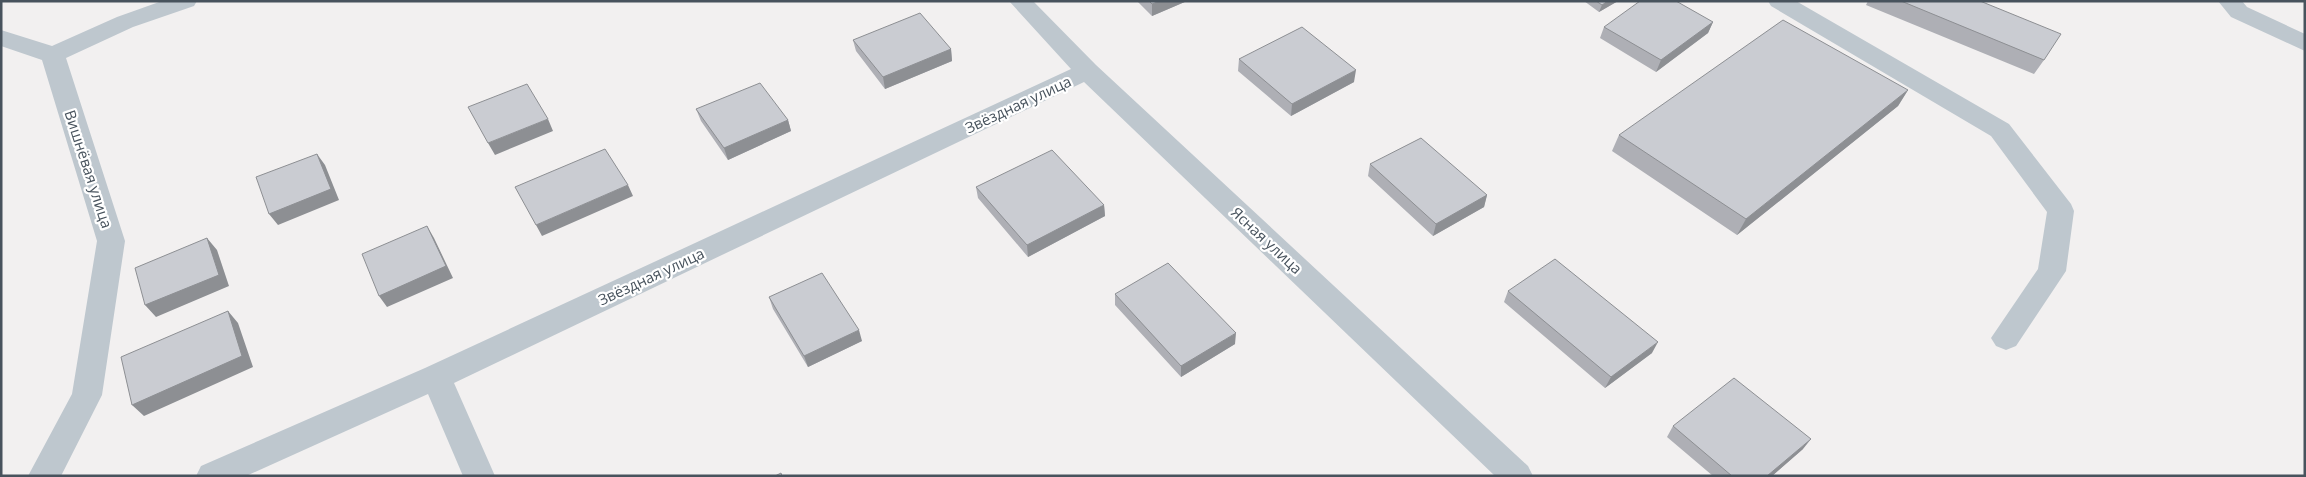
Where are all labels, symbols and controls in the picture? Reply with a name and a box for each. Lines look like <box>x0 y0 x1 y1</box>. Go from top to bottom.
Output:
street label: Звёздная улица <box>962 71 1074 137</box>
street label: Вишнёвая улица <box>60 107 118 231</box>
street label: Ясная улица <box>1227 202 1307 278</box>
street label: Звёздная улица <box>595 243 707 309</box>

